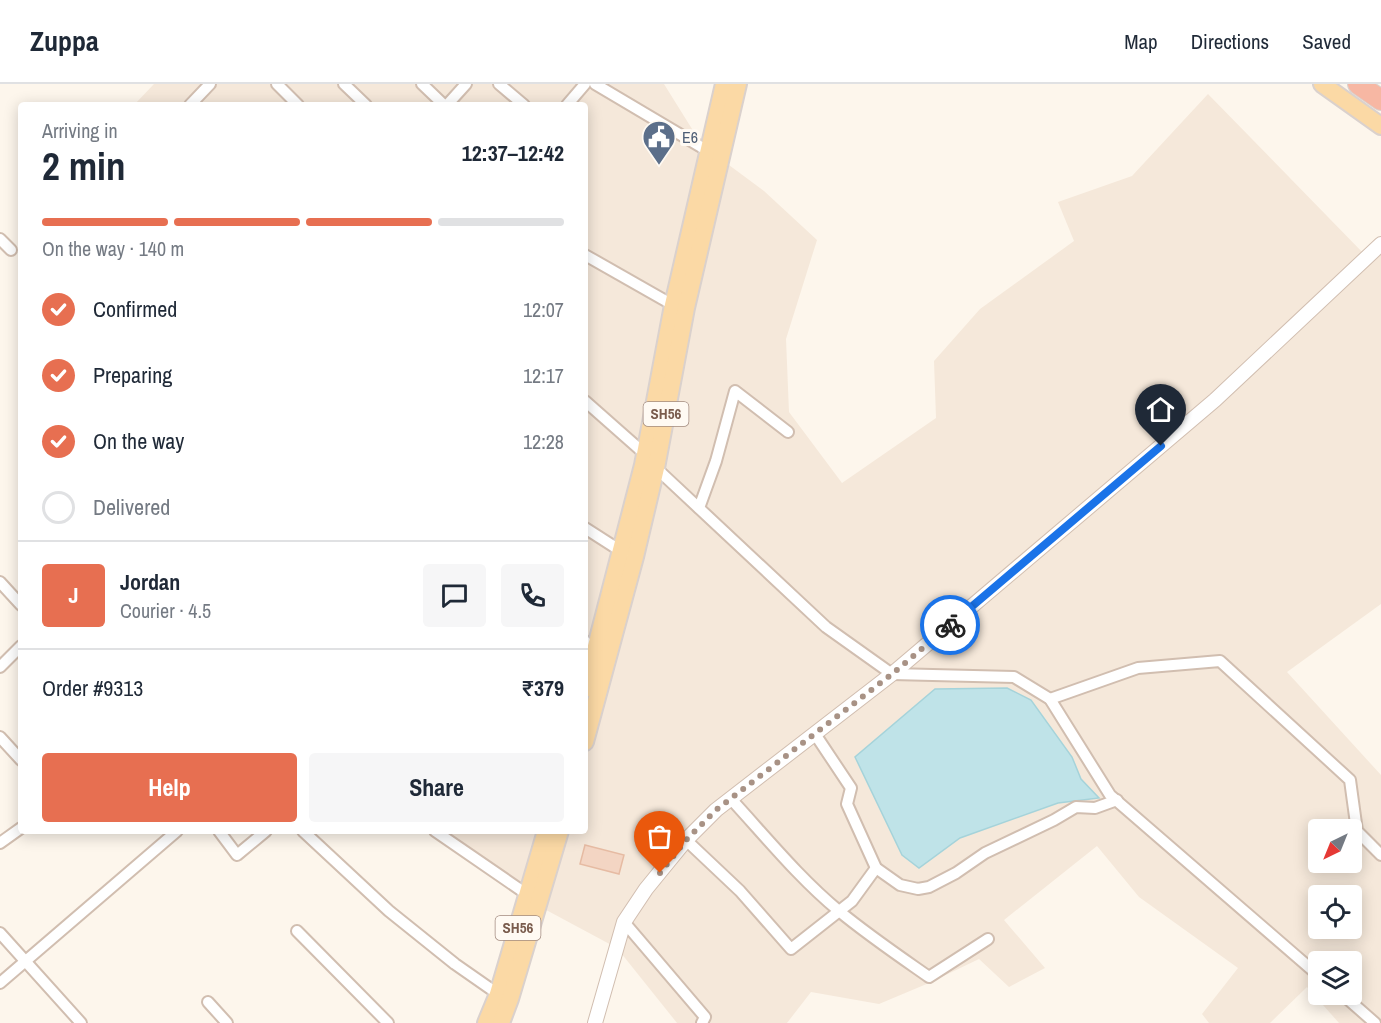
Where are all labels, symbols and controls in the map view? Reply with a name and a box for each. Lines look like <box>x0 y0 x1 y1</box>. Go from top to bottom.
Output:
text: Zuppa <box>30 22 99 60</box>
text: Map <box>1124 27 1158 56</box>
text: Directions <box>1191 27 1269 56</box>
text: Saved <box>1302 27 1351 56</box>
text: Arriving in <box>42 117 118 144</box>
public building icon: E6 <box>641 119 677 166</box>
place label: E6 <box>682 126 698 148</box>
text: 12:37–12:42 <box>462 138 564 168</box>
text: 2 min <box>42 140 126 192</box>
text: On the way · 140 m <box>42 235 184 262</box>
icon: check <box>42 293 75 326</box>
text: Confirmed <box>93 294 177 324</box>
text: 12:07 <box>523 296 564 323</box>
icon: check <box>42 359 75 392</box>
text: Preparing <box>93 360 172 390</box>
text: 12:17 <box>523 362 564 389</box>
pin <box>1135 384 1186 446</box>
icon: home <box>1144 393 1177 426</box>
road number: SH56 <box>644 402 688 426</box>
icon: check <box>42 425 75 458</box>
text: On the way <box>93 426 184 456</box>
text: 12:28 <box>523 428 564 455</box>
text: Delivered <box>93 492 170 522</box>
button: chat <box>423 564 486 627</box>
button: phone <box>501 564 564 627</box>
text: Jordan <box>120 567 180 597</box>
text: J <box>68 580 79 610</box>
courier <box>920 595 980 655</box>
text: Courier · 4.5 <box>120 597 211 624</box>
icon: bike <box>934 609 967 642</box>
text: Order #9313 <box>42 673 143 703</box>
text: ₹379 <box>521 673 564 703</box>
button: Help <box>42 753 297 822</box>
button: Share <box>309 753 564 822</box>
pin <box>634 811 685 873</box>
north arrow <box>1308 819 1362 873</box>
map controls <box>1308 819 1362 1005</box>
icon: bag <box>643 820 676 853</box>
button: locate <box>1308 885 1362 939</box>
road number: SH56 <box>496 916 540 940</box>
button: layers <box>1308 951 1362 1005</box>

